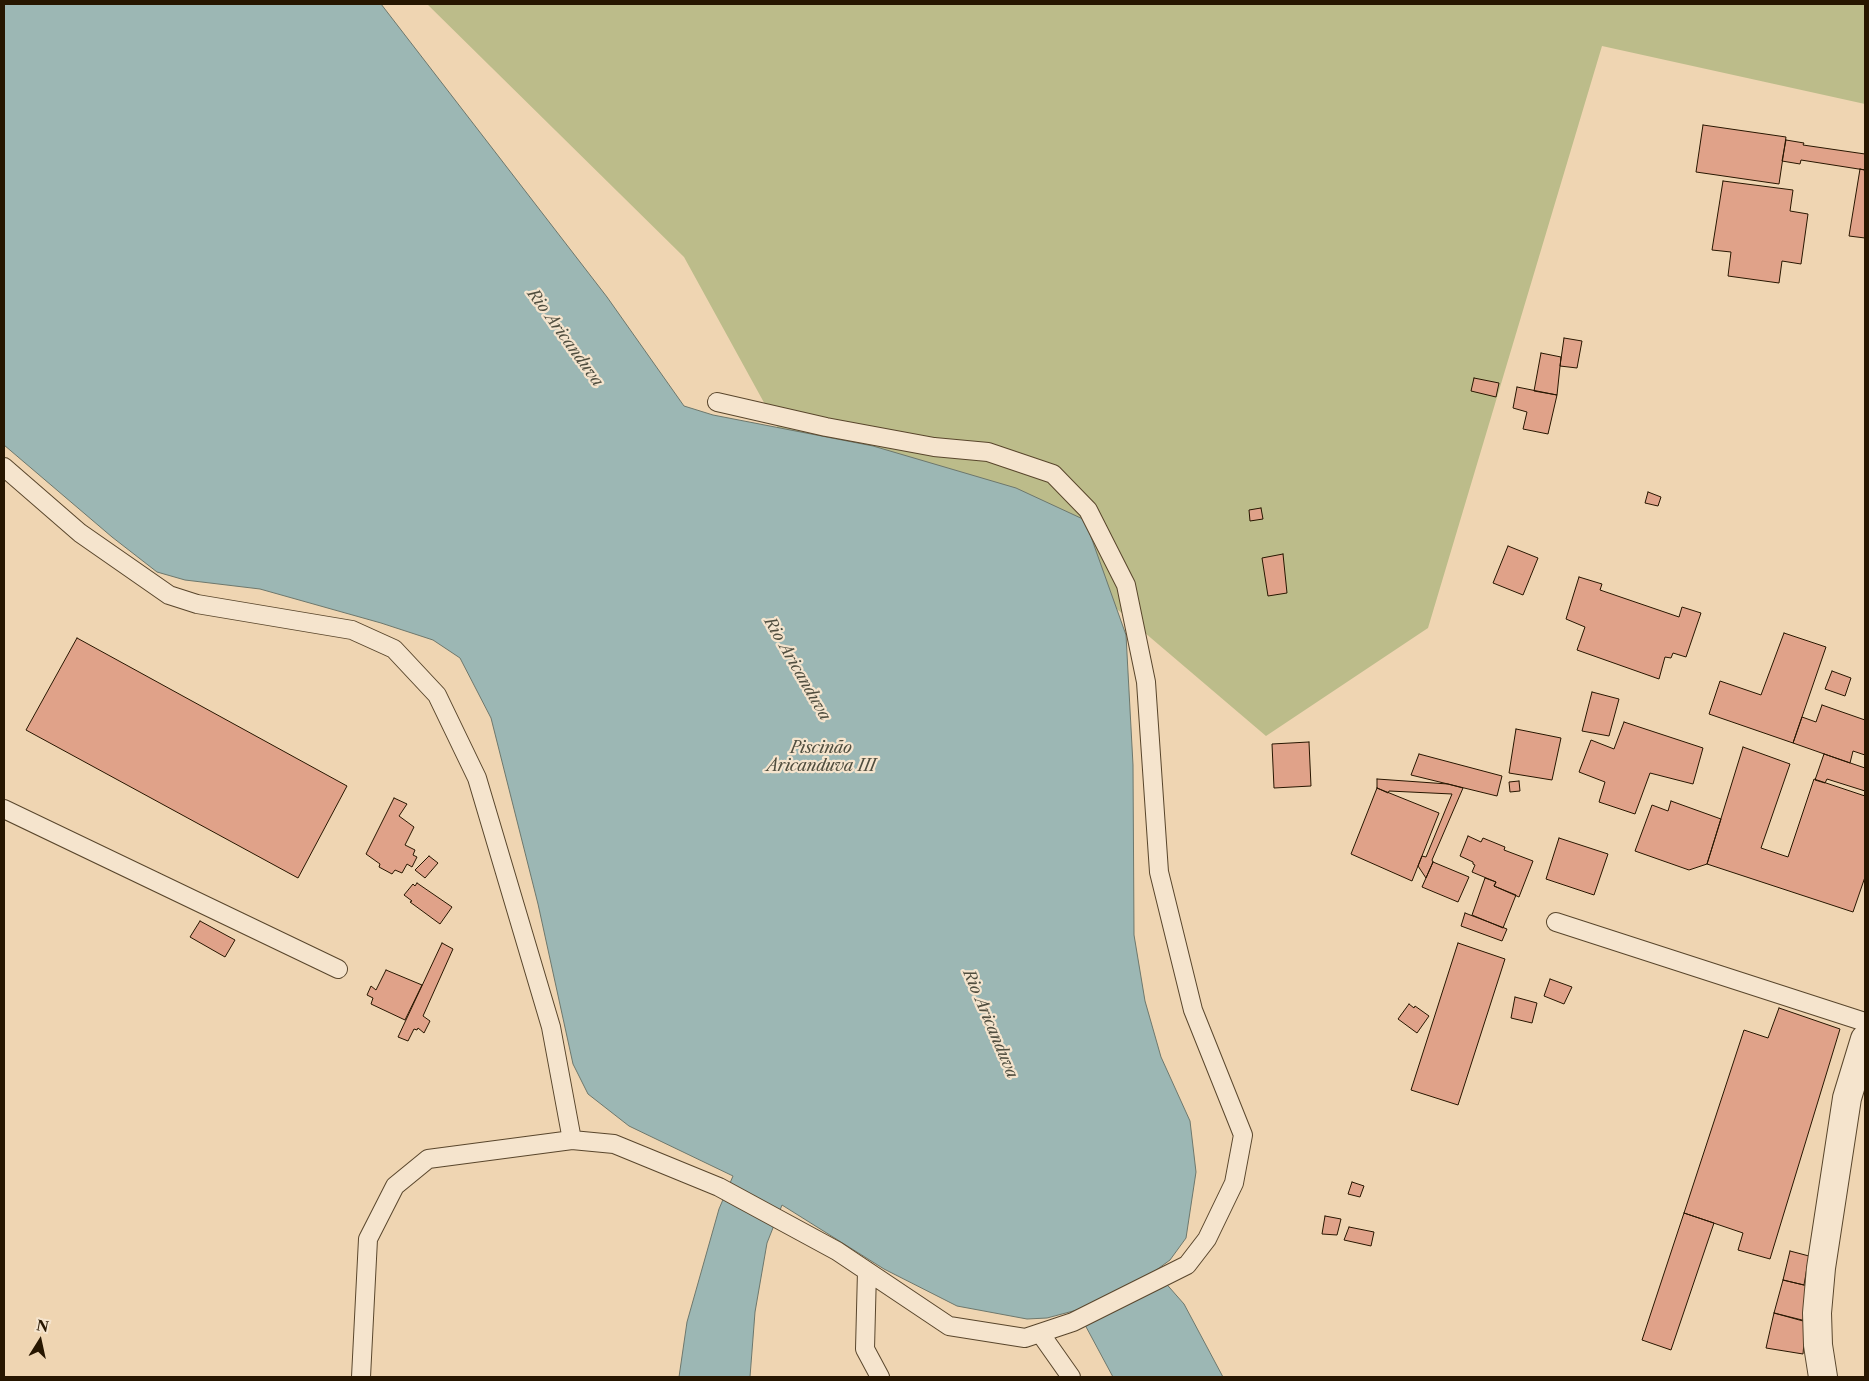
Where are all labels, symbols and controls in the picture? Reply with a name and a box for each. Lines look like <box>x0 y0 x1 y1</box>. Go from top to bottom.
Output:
water label: Rio Aricanduva <box>523 285 607 391</box>
water label: Rio Aricanduva <box>760 614 834 724</box>
water label: Piscinão Aricanduva III <box>766 738 876 776</box>
water label: Rio Aricanduva <box>958 967 1022 1081</box>
north arrow <box>15 1316 65 1366</box>
text: N <box>35 1316 50 1336</box>

